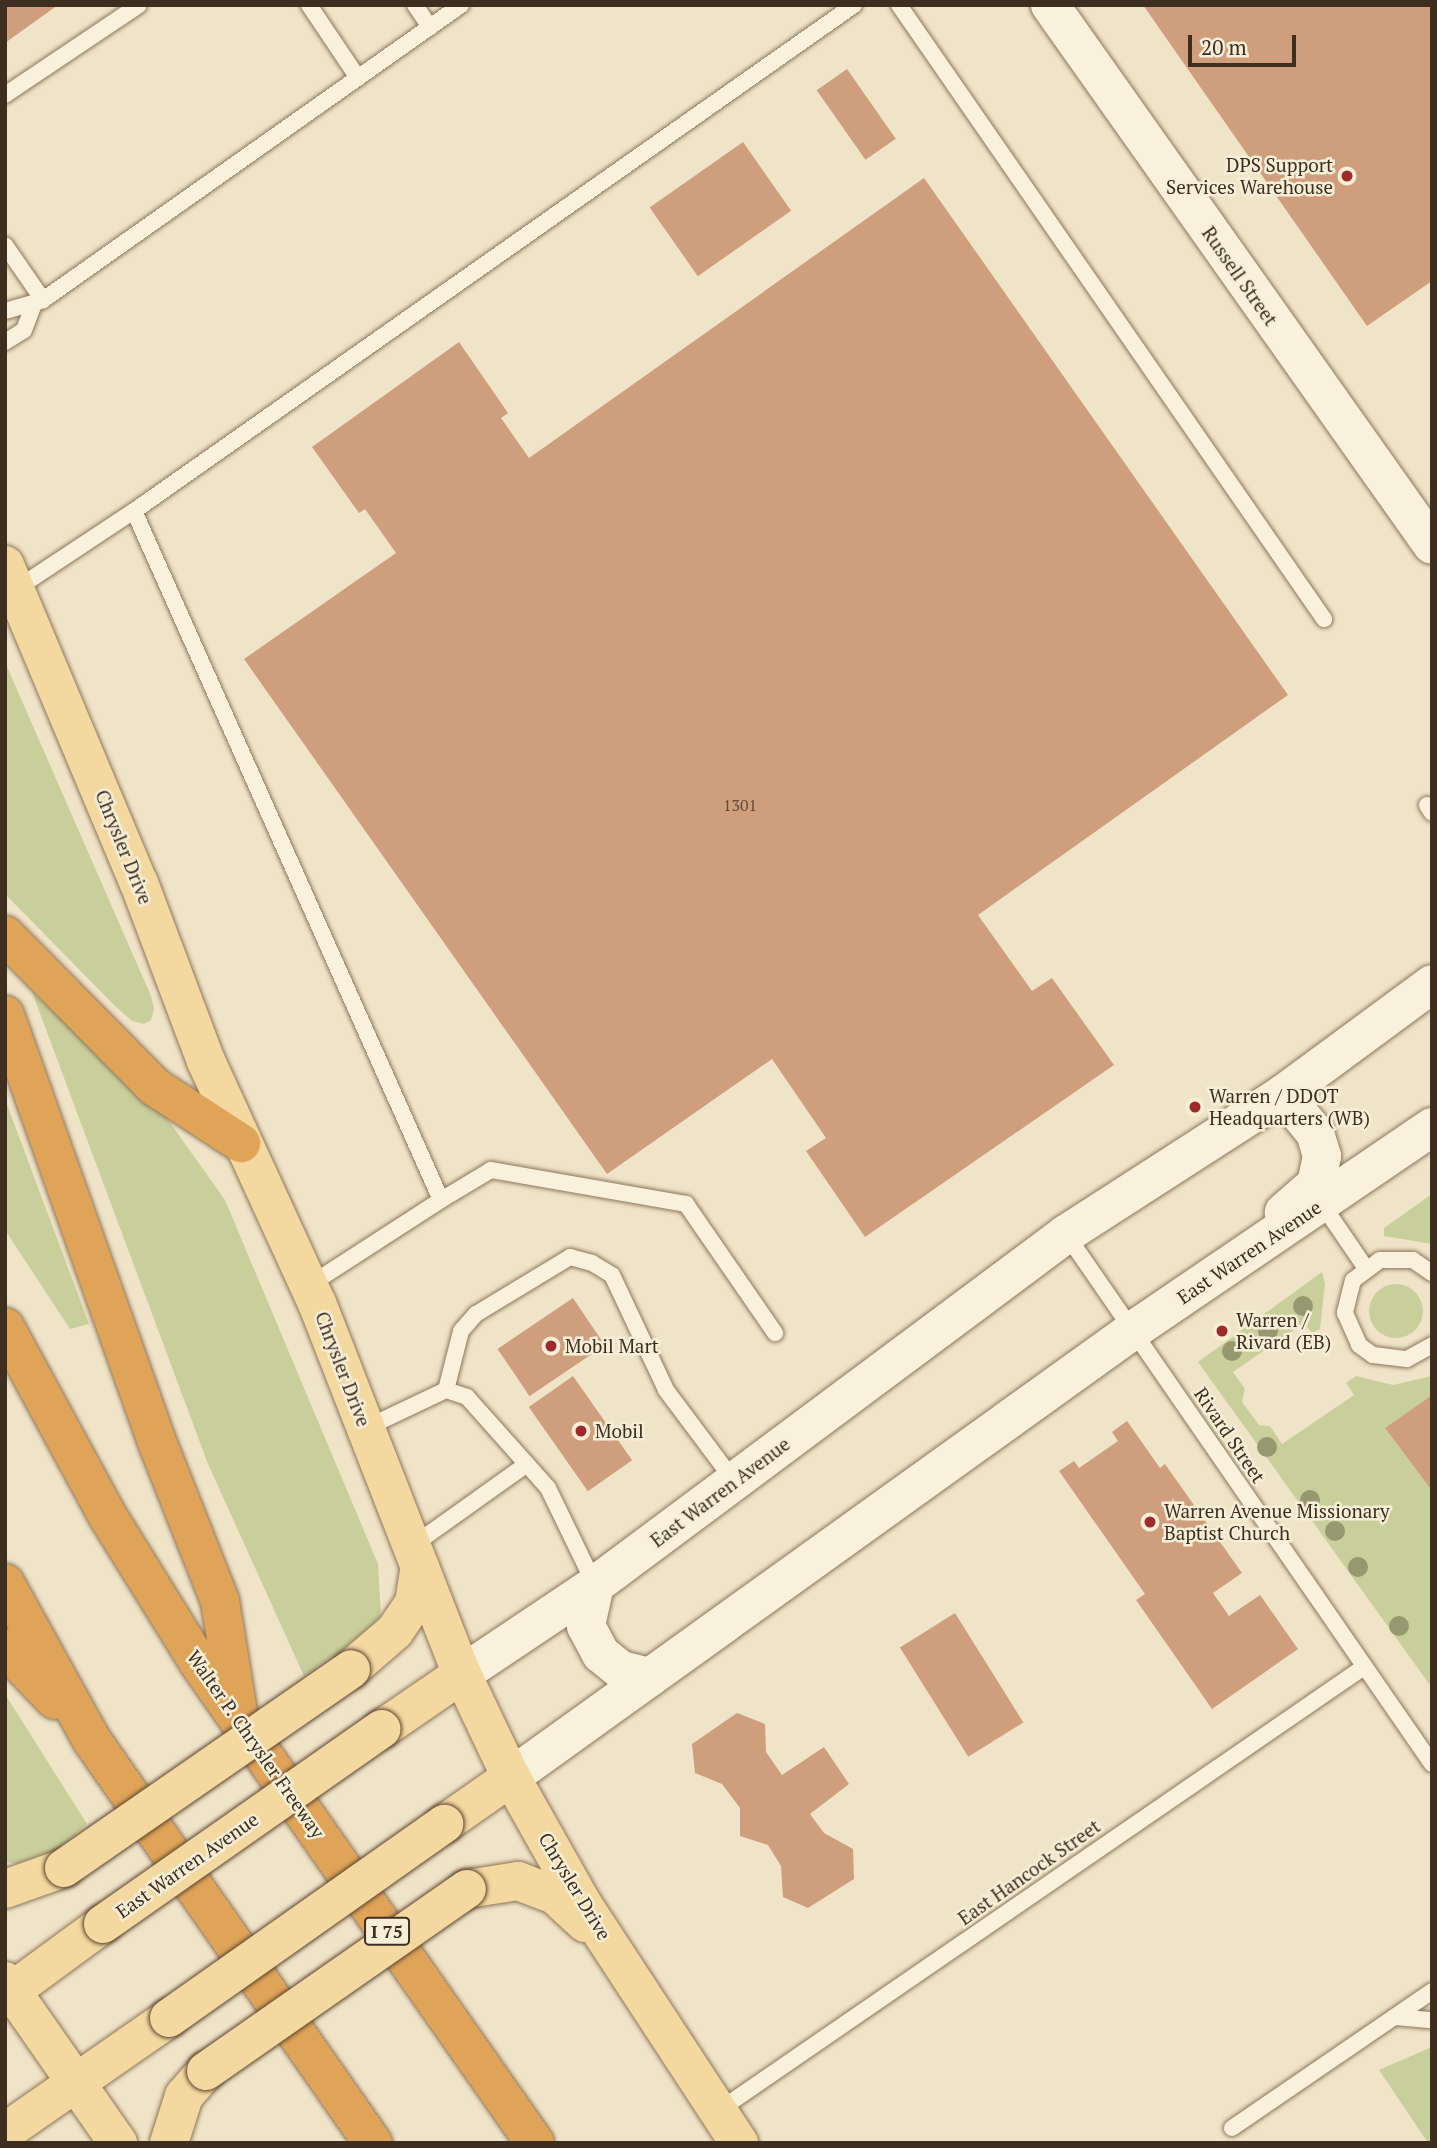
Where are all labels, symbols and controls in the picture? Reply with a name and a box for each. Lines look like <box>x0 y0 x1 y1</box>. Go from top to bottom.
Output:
scale bar <box>1192 21 1300 65</box>
text: 20 m <box>1201 33 1247 61</box>
place label: DPS Support Services Warehouse <box>1166 154 1333 198</box>
marker: DPS Support Services Warehouse <box>1339 168 1355 184</box>
street label: Russell Street <box>1197 222 1283 330</box>
street label: Chrysler Drive <box>91 786 157 908</box>
house number: 1301 <box>723 795 757 815</box>
place label: Warren / DDOT Headquarters (WB) <box>1209 1085 1370 1129</box>
marker: Warren / DDOT Headquarters (WB) <box>1187 1099 1203 1115</box>
street label: East Warren Avenue <box>1173 1195 1325 1309</box>
street label: Chrysler Drive <box>311 1308 375 1430</box>
place label: Warren / Rivard (EB) <box>1236 1309 1331 1353</box>
marker: Warren / Rivard (EB) <box>1214 1323 1230 1339</box>
place label: Mobil Mart <box>565 1335 659 1357</box>
marker: Mobil Mart <box>543 1338 559 1354</box>
street label: Rivard Street <box>1190 1383 1270 1487</box>
place label: Mobil <box>595 1420 644 1442</box>
marker: Mobil <box>573 1423 589 1439</box>
street label: East Warren Avenue <box>646 1432 794 1552</box>
place label: Warren Avenue Missionary Baptist Church <box>1164 1500 1390 1544</box>
marker: Warren Avenue Missionary Baptist Church <box>1142 1514 1158 1530</box>
street label: Walter P. Chrysler Freeway <box>182 1645 330 1843</box>
street label: East Warren Avenue <box>111 1807 263 1923</box>
street label: East Hancock Street <box>954 1814 1104 1930</box>
street label: Chrysler Drive <box>534 1828 616 1944</box>
road number: I 75 <box>362 1916 412 1945</box>

